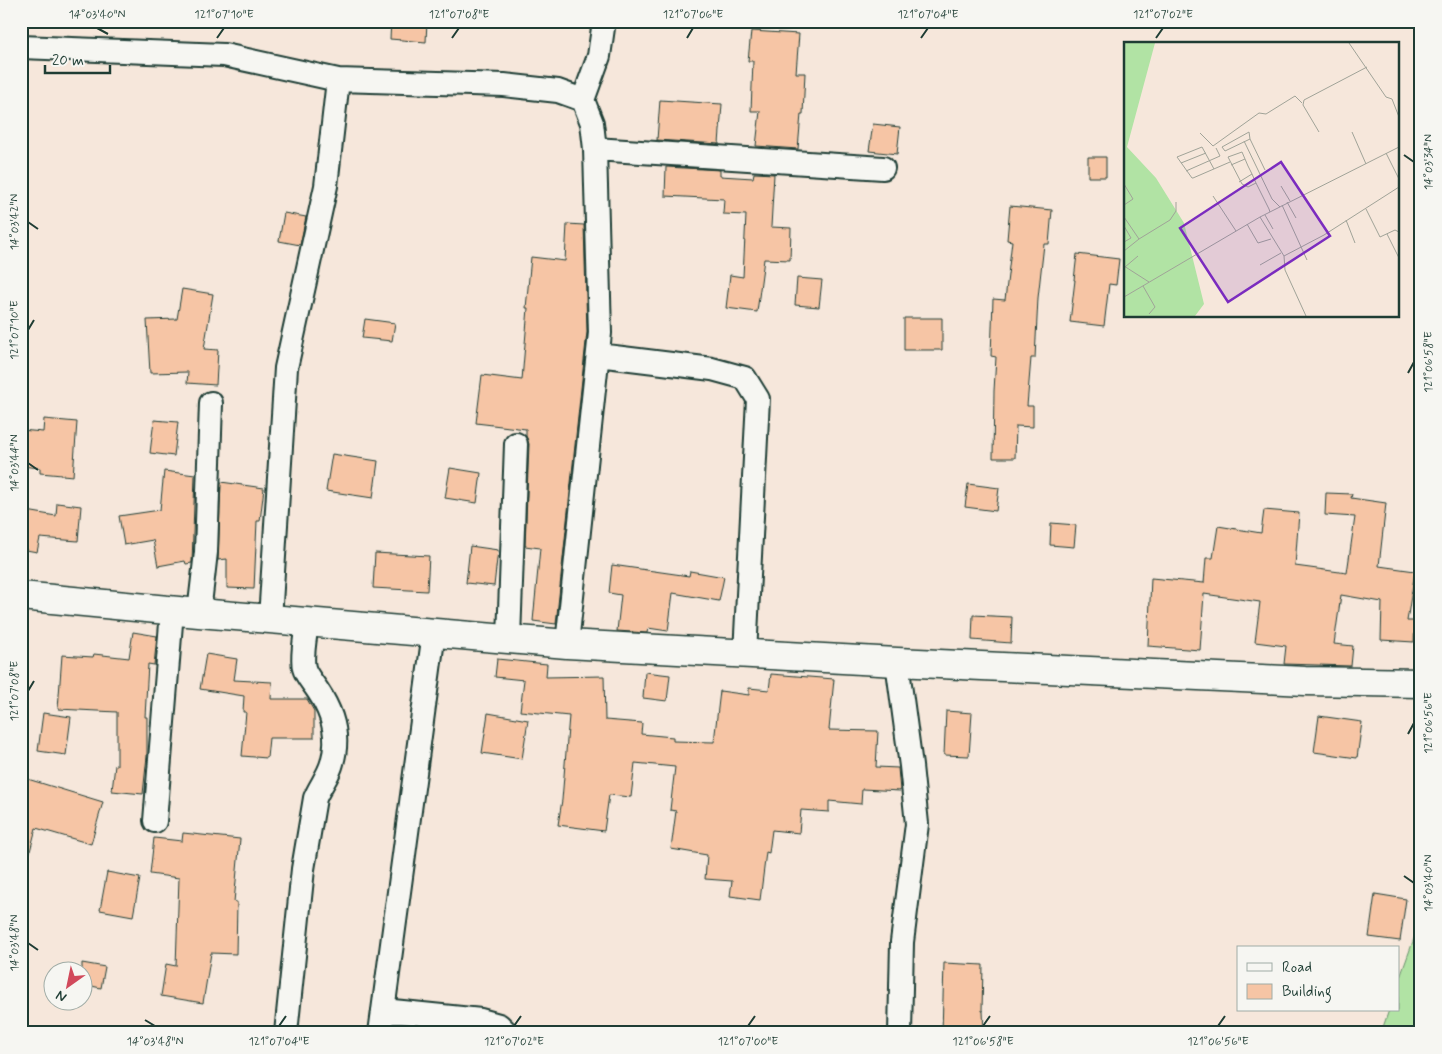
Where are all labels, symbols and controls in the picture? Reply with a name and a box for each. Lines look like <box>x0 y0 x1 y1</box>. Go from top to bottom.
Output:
text: 14°03'40"N <box>68 7 126 23</box>
text: 121°07'10"E <box>194 7 254 23</box>
text: 121°07'08"E <box>429 7 489 23</box>
text: 121°07'06"E <box>663 7 723 23</box>
text: 121°07'04"E <box>897 7 959 23</box>
text: 121°07'02"E <box>1133 7 1193 23</box>
scale bar <box>45 42 110 74</box>
inset map <box>1124 42 1400 318</box>
text: 20 m <box>52 51 84 71</box>
text: 14°03'34"N <box>1421 134 1437 190</box>
text: 14°03'42"N <box>7 194 23 250</box>
text: 121°07'10"E <box>7 300 23 360</box>
text: 121°06'58"E <box>1421 331 1437 393</box>
text: 14°03'44"N <box>7 434 23 492</box>
text: 121°07'08"E <box>7 661 23 721</box>
text: 121°06'56"E <box>1421 692 1437 754</box>
text: 14°03'40"N <box>1421 854 1437 912</box>
text: 14°03'48"N <box>7 915 23 971</box>
legend <box>1237 946 1400 1012</box>
text: Road <box>1282 958 1312 978</box>
north arrow <box>42 962 92 1012</box>
text: Building <box>1282 982 1332 1003</box>
text: N <box>53 986 70 1006</box>
text: 14°03'48"N <box>127 1034 183 1050</box>
text: 121°07'04"E <box>248 1034 310 1050</box>
text: 121°07'02"E <box>484 1034 544 1050</box>
text: 121°07'00"E <box>718 1034 778 1050</box>
text: 121°06'58"E <box>952 1034 1014 1050</box>
text: 121°06'56"E <box>1187 1034 1249 1050</box>

